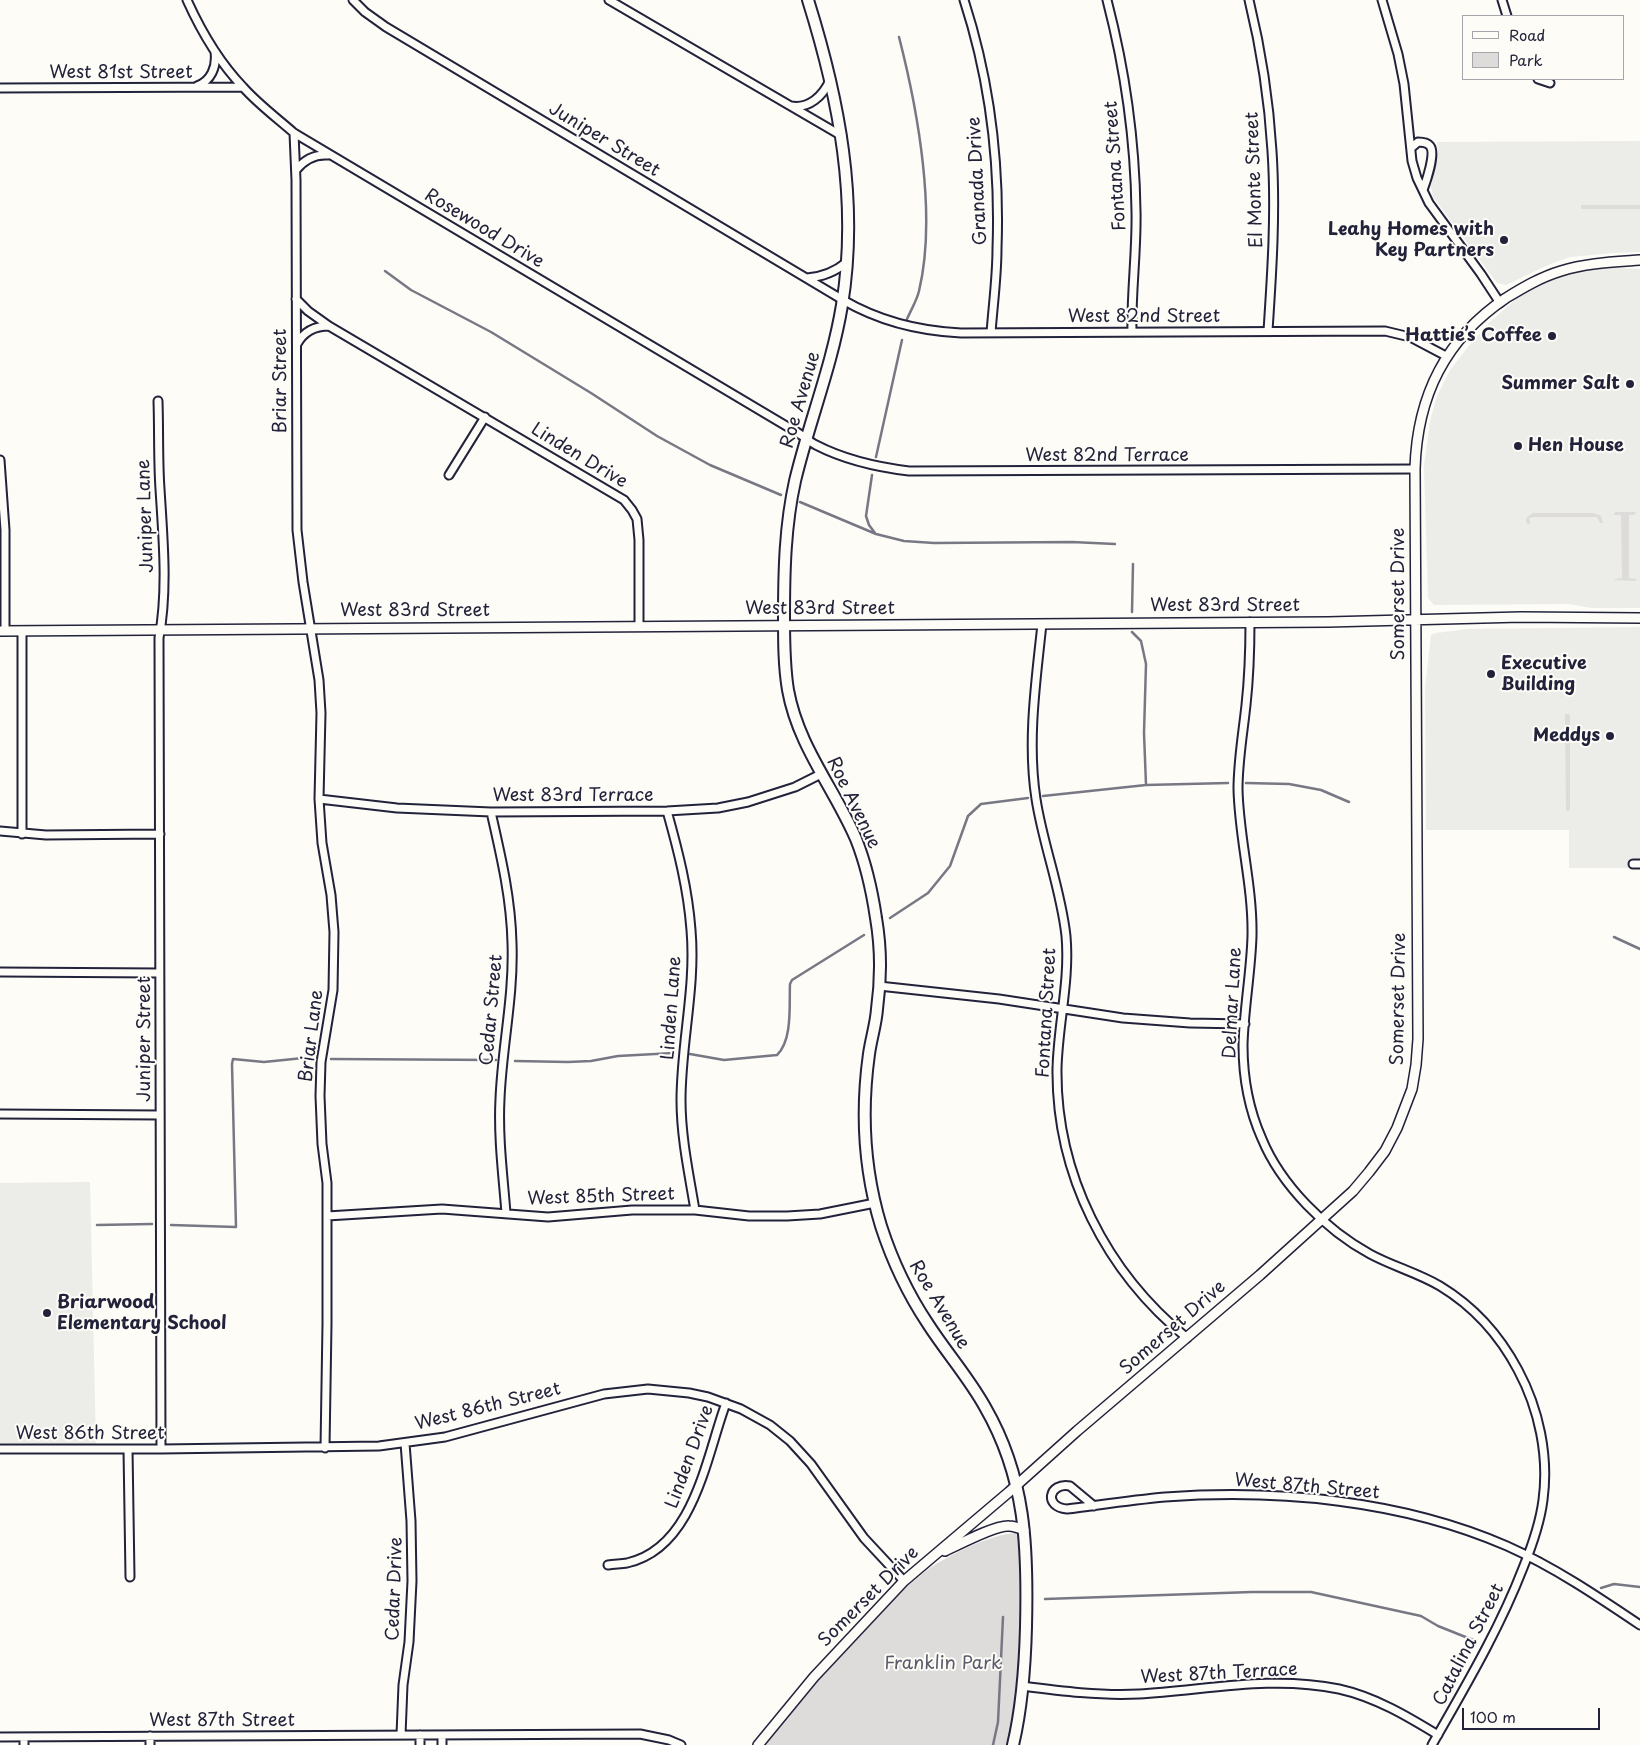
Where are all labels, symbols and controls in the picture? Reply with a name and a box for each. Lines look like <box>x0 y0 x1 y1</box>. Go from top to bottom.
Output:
legend <box>1462 15 1625 80</box>
text: Road <box>1509 23 1545 46</box>
text: Park <box>1509 48 1543 71</box>
street label: West 81st Street <box>49 62 193 84</box>
street label: Juniper Street <box>544 98 664 182</box>
street label: Fontana Street <box>1101 100 1131 232</box>
street label: El Monte Street <box>1242 111 1268 249</box>
street label: Granada Drive <box>964 116 992 246</box>
street label: Rosewood Drive <box>420 185 548 273</box>
place label: Leahy Homes with Key Partners <box>1328 219 1494 262</box>
marker: Leahy Homes with Key Partners <box>1498 234 1510 246</box>
street label: West 82nd Street <box>1068 306 1220 328</box>
place label: Hattie’s Coffee <box>1405 325 1542 347</box>
street label: Briar Street <box>270 329 292 433</box>
marker: Hattie’s Coffee <box>1546 330 1558 342</box>
street label: Roe Avenue <box>777 349 825 451</box>
place label: Summer Salt <box>1501 373 1620 395</box>
marker: Summer Salt <box>1624 378 1636 390</box>
street label: Linden Drive <box>527 419 631 493</box>
place label: Hen House <box>1528 435 1624 457</box>
marker: Hen House <box>1512 440 1524 452</box>
street label: West 82nd Terrace <box>1025 445 1189 467</box>
street label: Juniper Lane <box>133 459 159 573</box>
street label: Somerset Drive <box>1388 528 1410 660</box>
street label: West 83rd Street <box>1150 595 1300 617</box>
street label: West 83rd Street <box>745 598 895 620</box>
street label: West 83rd Street <box>340 600 490 622</box>
place label: Executive Building <box>1501 653 1587 696</box>
marker: Executive Building <box>1485 668 1497 680</box>
place label: Meddys <box>1533 725 1600 747</box>
marker: Meddys <box>1604 730 1616 742</box>
street label: Roe Avenue <box>821 754 885 852</box>
street label: West 83rd Terrace <box>492 785 654 807</box>
street label: Somerset Drive <box>1387 932 1411 1066</box>
street label: Fontana Street <box>1033 947 1061 1079</box>
street label: Delmar Lane <box>1219 947 1247 1059</box>
street label: Cedar Street <box>476 954 508 1066</box>
street label: Linden Lane <box>658 955 686 1061</box>
street label: Juniper Street <box>134 976 156 1102</box>
street label: Briar Lane <box>296 989 328 1083</box>
street label: West 85th Street <box>527 1184 675 1210</box>
street label: Roe Avenue <box>904 1257 974 1353</box>
street label: Somerset Drive <box>1116 1276 1230 1380</box>
place label: Briarwood Elementary School <box>57 1292 227 1335</box>
marker: Briarwood Elementary School <box>41 1307 53 1319</box>
street label: West 86th Street <box>413 1378 563 1436</box>
street label: Linden Drive <box>661 1402 719 1512</box>
street label: West 86th Street <box>15 1423 165 1445</box>
street label: West 87th Street <box>1233 1470 1381 1504</box>
street label: Cedar Drive <box>382 1537 408 1641</box>
street label: Somerset Drive <box>814 1542 924 1652</box>
street label: Catalina Street <box>1429 1580 1509 1710</box>
park label: Franklin Park <box>884 1653 1002 1675</box>
street label: West 87th Terrace <box>1140 1659 1298 1689</box>
scale bar <box>1465 1698 1602 1730</box>
text: 100 m <box>1470 1705 1516 1728</box>
street label: West 87th Street <box>149 1710 295 1732</box>

